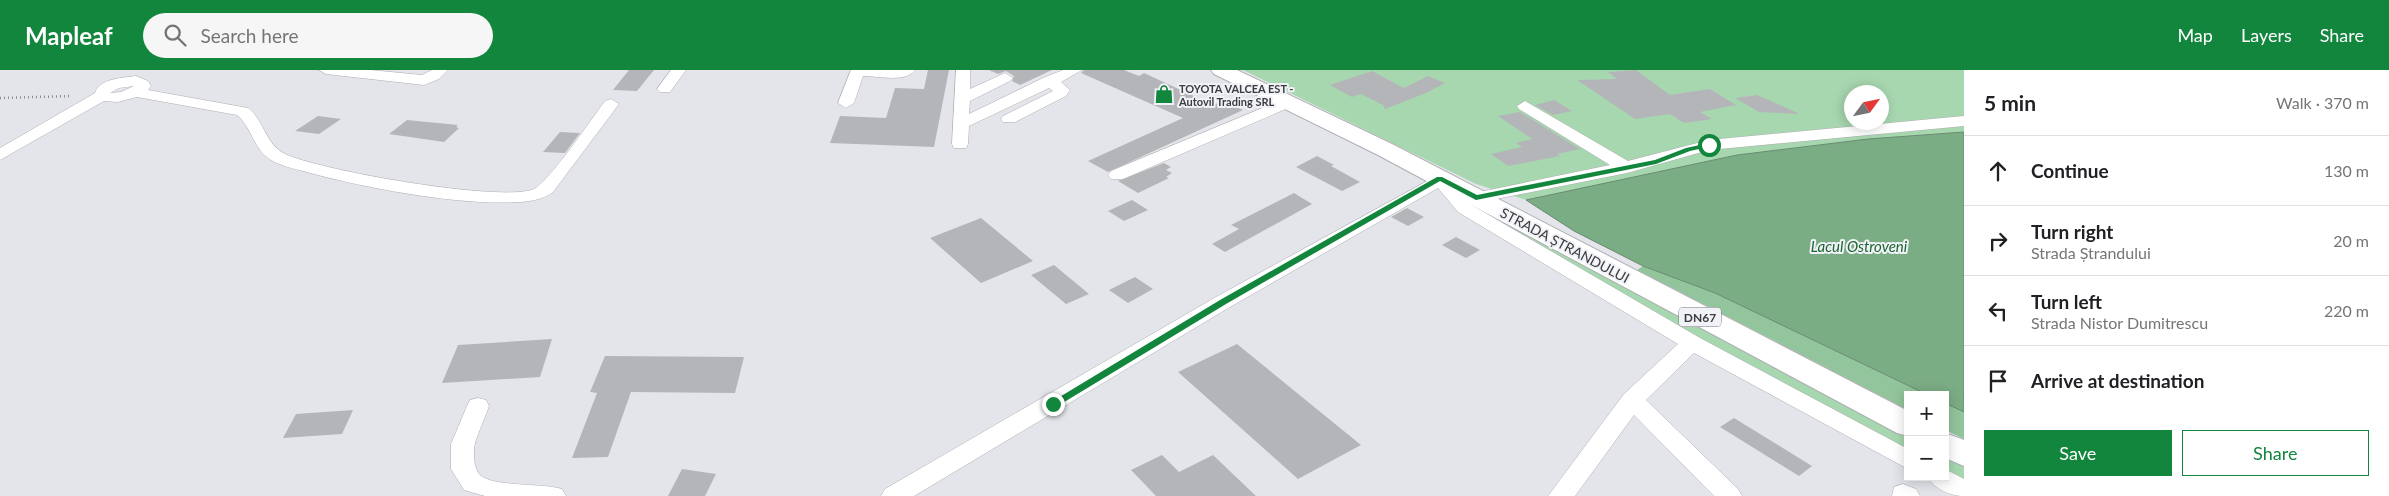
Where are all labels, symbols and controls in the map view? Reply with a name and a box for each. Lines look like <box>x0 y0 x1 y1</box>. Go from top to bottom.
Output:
search box <box>143 13 493 58</box>
text: Mapleaf <box>25 21 113 50</box>
icon: search <box>161 21 189 49</box>
text: Search here <box>201 24 299 47</box>
text: Map <box>2177 24 2213 46</box>
text: Layers <box>2241 24 2292 46</box>
text: Share <box>2320 24 2364 46</box>
place label: TOYOTA VALCEA EST - Autovil Trading SRL <box>1178 82 1293 108</box>
shop icon: TOYOTA VALCEA EST - Autovil Trading SRL <box>1153 83 1175 105</box>
north arrow <box>1844 85 1889 130</box>
text: 5 min <box>1984 90 2036 115</box>
text: Walk · 370 m <box>2276 93 2369 112</box>
route start <box>1698 134 1721 157</box>
icon: ahead <box>1984 157 2012 185</box>
text: Continue <box>2031 159 2109 182</box>
text: 130 m <box>2324 161 2369 180</box>
street label: STRADA ȘTRANDULUI <box>1497 204 1633 286</box>
text: Turn right <box>2031 220 2113 243</box>
icon: right <box>1984 227 2012 255</box>
text: 20 m <box>2333 231 2369 250</box>
water label: Lacul Ostroveni <box>1811 237 1908 255</box>
text: Strada Ștrandului <box>2031 243 2151 262</box>
text: Turn left <box>2031 290 2102 313</box>
icon: left <box>1984 297 2012 325</box>
text: 220 m <box>2324 301 2369 320</box>
road number: DN67 <box>1679 308 1721 326</box>
text: Strada Nistor Dumitrescu <box>2031 313 2208 332</box>
icon: arrive <box>1984 367 2012 395</box>
text: Arrive at destination <box>2031 369 2204 392</box>
map controls <box>1904 391 1949 481</box>
button: + <box>1904 391 1949 436</box>
route end <box>1042 393 1065 416</box>
button: Save <box>1984 430 2172 476</box>
button: Share <box>2182 430 2369 476</box>
button: − <box>1904 436 1949 481</box>

